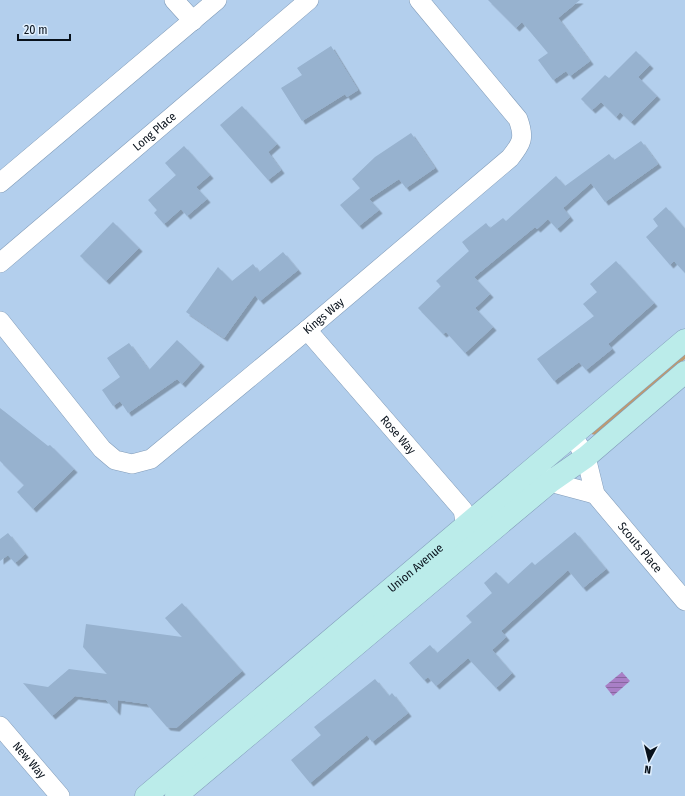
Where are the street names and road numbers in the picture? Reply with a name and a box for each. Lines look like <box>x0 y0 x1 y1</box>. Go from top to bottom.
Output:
street label: Long Place <box>130 109 179 154</box>
street label: Kings Way <box>300 294 347 337</box>
street label: Rose Way <box>378 413 419 458</box>
street label: Scouts Place <box>615 519 665 575</box>
street label: Union Avenue <box>385 541 446 595</box>
street label: New Way <box>10 739 49 782</box>

